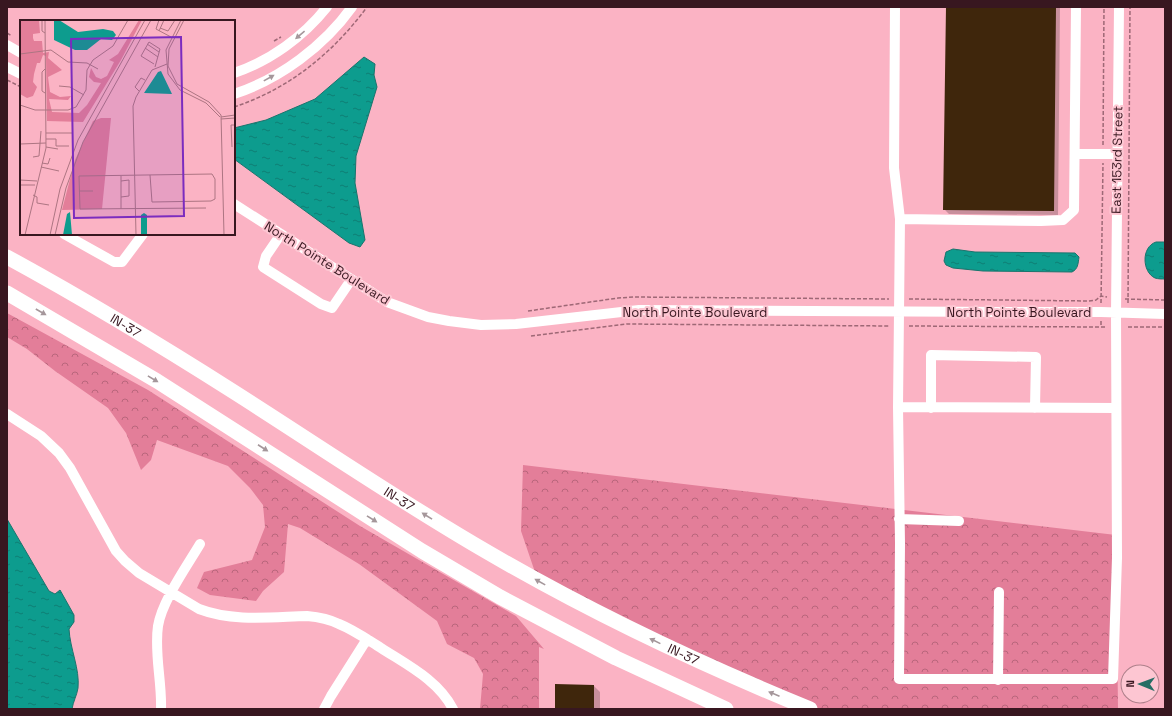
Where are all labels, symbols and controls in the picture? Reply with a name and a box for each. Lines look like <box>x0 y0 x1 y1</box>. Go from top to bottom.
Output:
inset map <box>20 20 235 235</box>
one-way arrow <box>294 31 305 40</box>
one-way arrow <box>264 74 275 81</box>
street label: East 153rd Street <box>1108 106 1126 214</box>
street label: North Pointe Boulevard <box>261 217 393 309</box>
street label: North Pointe Boulevard <box>623 304 767 321</box>
street label: North Pointe Boulevard <box>947 304 1091 321</box>
one-way arrow <box>35 309 47 316</box>
street label: IN-37 <box>107 309 144 341</box>
one-way arrow <box>147 375 159 382</box>
one-way arrow <box>257 444 268 452</box>
street label: IN-37 <box>381 483 418 515</box>
one-way arrow <box>422 512 432 520</box>
one-way arrow <box>367 515 377 523</box>
one-way arrow <box>534 578 545 585</box>
one-way arrow <box>649 638 661 644</box>
street label: IN-37 <box>665 639 702 669</box>
north arrow <box>1120 664 1160 704</box>
text: N <box>1123 680 1137 688</box>
one-way arrow <box>768 691 779 697</box>

